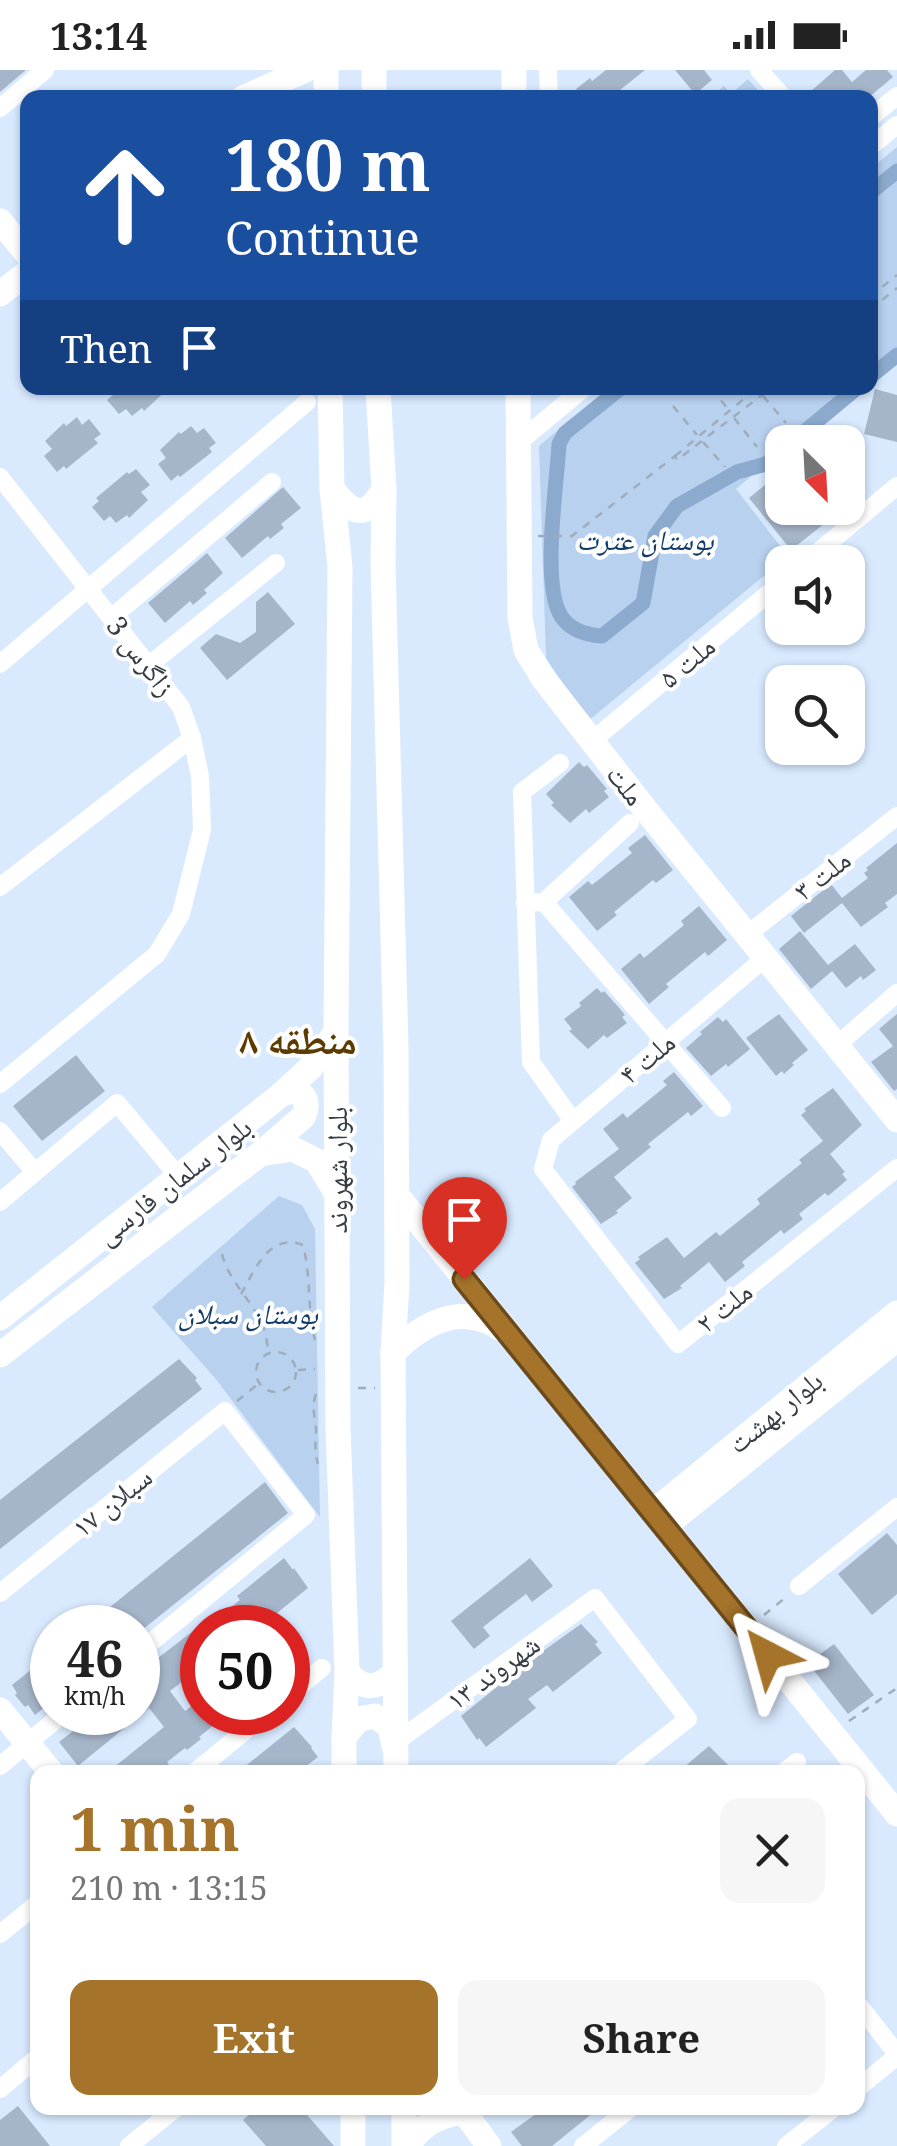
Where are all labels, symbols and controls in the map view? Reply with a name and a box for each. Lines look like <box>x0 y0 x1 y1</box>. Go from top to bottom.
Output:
text: 13:14 <box>50 9 147 61</box>
text: 180 m <box>225 116 431 212</box>
icon: ahead <box>60 130 190 260</box>
text: Continue <box>225 207 420 268</box>
icon: arrive <box>172 320 227 375</box>
text: Then <box>60 322 152 374</box>
north arrow <box>765 425 865 525</box>
map controls <box>765 425 865 765</box>
park label: بوستان عترت <box>576 520 714 558</box>
button: sound <box>765 545 865 645</box>
street label: زاگرس 3 <box>99 608 185 703</box>
street label: ملت ۵ <box>650 627 722 696</box>
button: search <box>765 665 865 765</box>
street label: ملت <box>599 756 655 813</box>
street label: ملت ۳ <box>785 840 858 908</box>
district label: منطقه ۸ <box>239 1013 357 1065</box>
street label: ملت ۴ <box>610 1023 682 1092</box>
street label: بلوار شهروند <box>317 1107 355 1233</box>
street label: بلوار سلمان فارسی <box>88 1108 259 1253</box>
pin <box>422 1177 507 1280</box>
icon: arrive <box>437 1192 492 1247</box>
street label: ملت ۲ <box>687 1272 760 1341</box>
park label: بوستان سبلان <box>178 1294 318 1332</box>
street label: بلوار بهشت <box>719 1361 830 1461</box>
street label: سبلان ۱۷ <box>63 1457 159 1545</box>
position arrow <box>716 1603 820 1707</box>
speed limit sign: 50 <box>180 1605 310 1735</box>
text: 46 <box>67 1624 123 1692</box>
street label: شهروند ۱۳ <box>438 1624 547 1718</box>
text: km/h <box>64 1678 126 1712</box>
text: 1 min <box>70 1787 240 1869</box>
button: close <box>720 1798 825 1903</box>
text: 210 m · 13:15 <box>70 1866 268 1909</box>
button: Exit <box>70 1980 438 2095</box>
button: Share <box>458 1980 825 2095</box>

